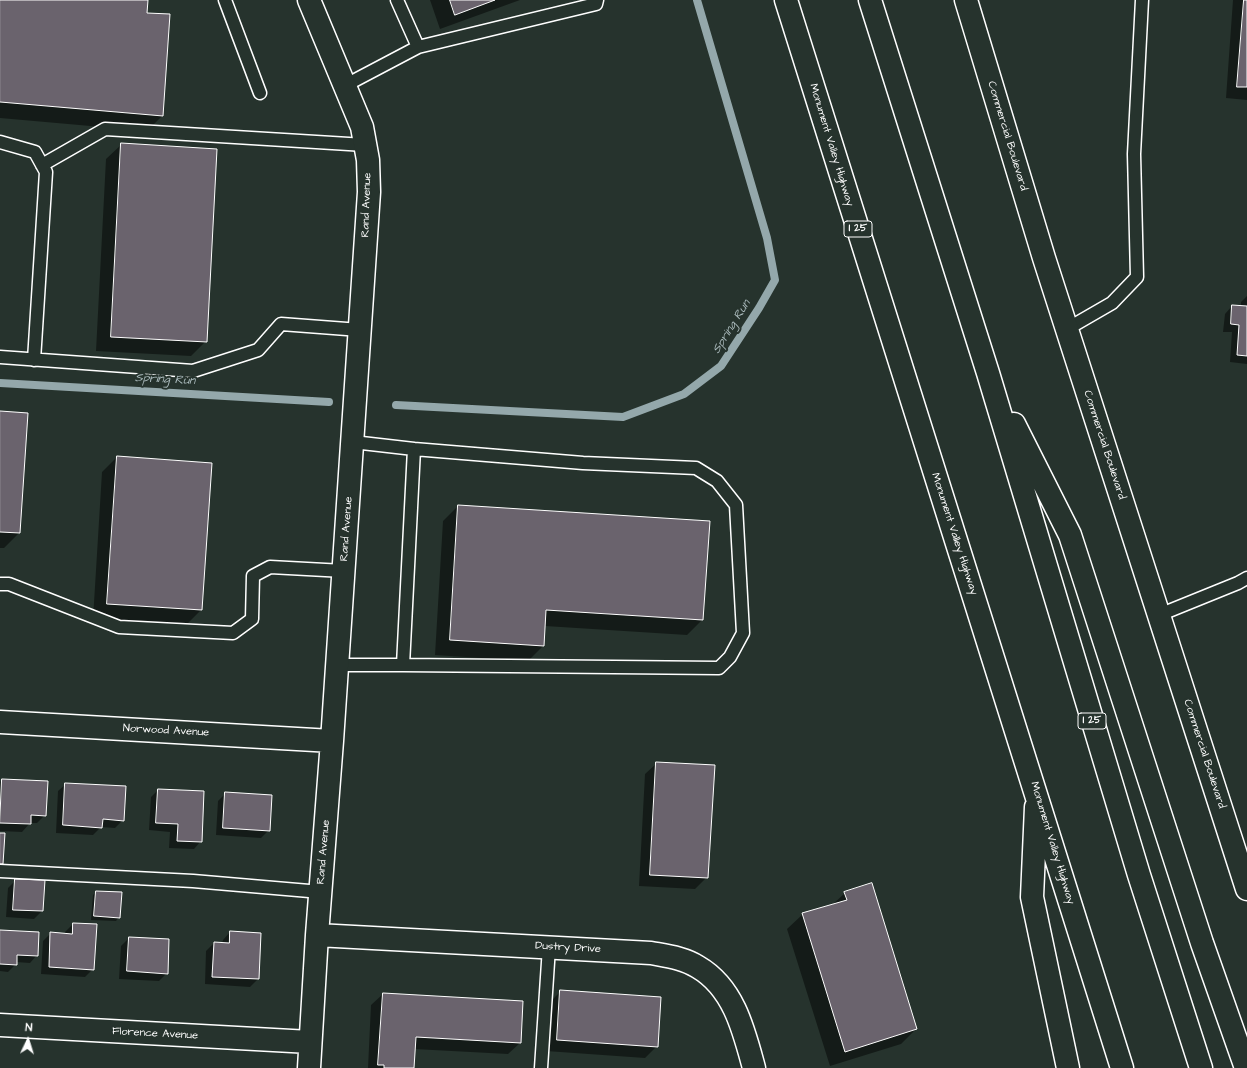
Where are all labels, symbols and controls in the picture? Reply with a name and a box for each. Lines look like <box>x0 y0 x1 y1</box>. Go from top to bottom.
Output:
street label: Commercial Boulevard <box>984 80 1030 192</box>
street label: Monument Valley Highway <box>806 82 856 208</box>
street label: Rand Avenue <box>359 172 375 238</box>
road number: I 25 <box>844 221 872 237</box>
water label: Spring Run <box>710 298 754 356</box>
water label: Spring Run <box>134 371 196 389</box>
street label: Commercial Boulevard <box>1080 389 1128 501</box>
street label: Monument Valley Highway <box>928 471 980 597</box>
street label: Rand Avenue <box>338 496 356 562</box>
street label: Commercial Boulevard <box>1180 698 1228 810</box>
road number: I 25 <box>1078 713 1106 729</box>
street label: Norwood Avenue <box>123 722 209 740</box>
street label: Monument Valley Highway <box>1027 780 1077 906</box>
street label: Rand Avenue <box>315 819 333 885</box>
street label: Dustry Drive <box>535 940 601 956</box>
north arrow <box>8 1020 48 1060</box>
text: N <box>25 1020 33 1035</box>
street label: Florence Avenue <box>112 1025 198 1043</box>

